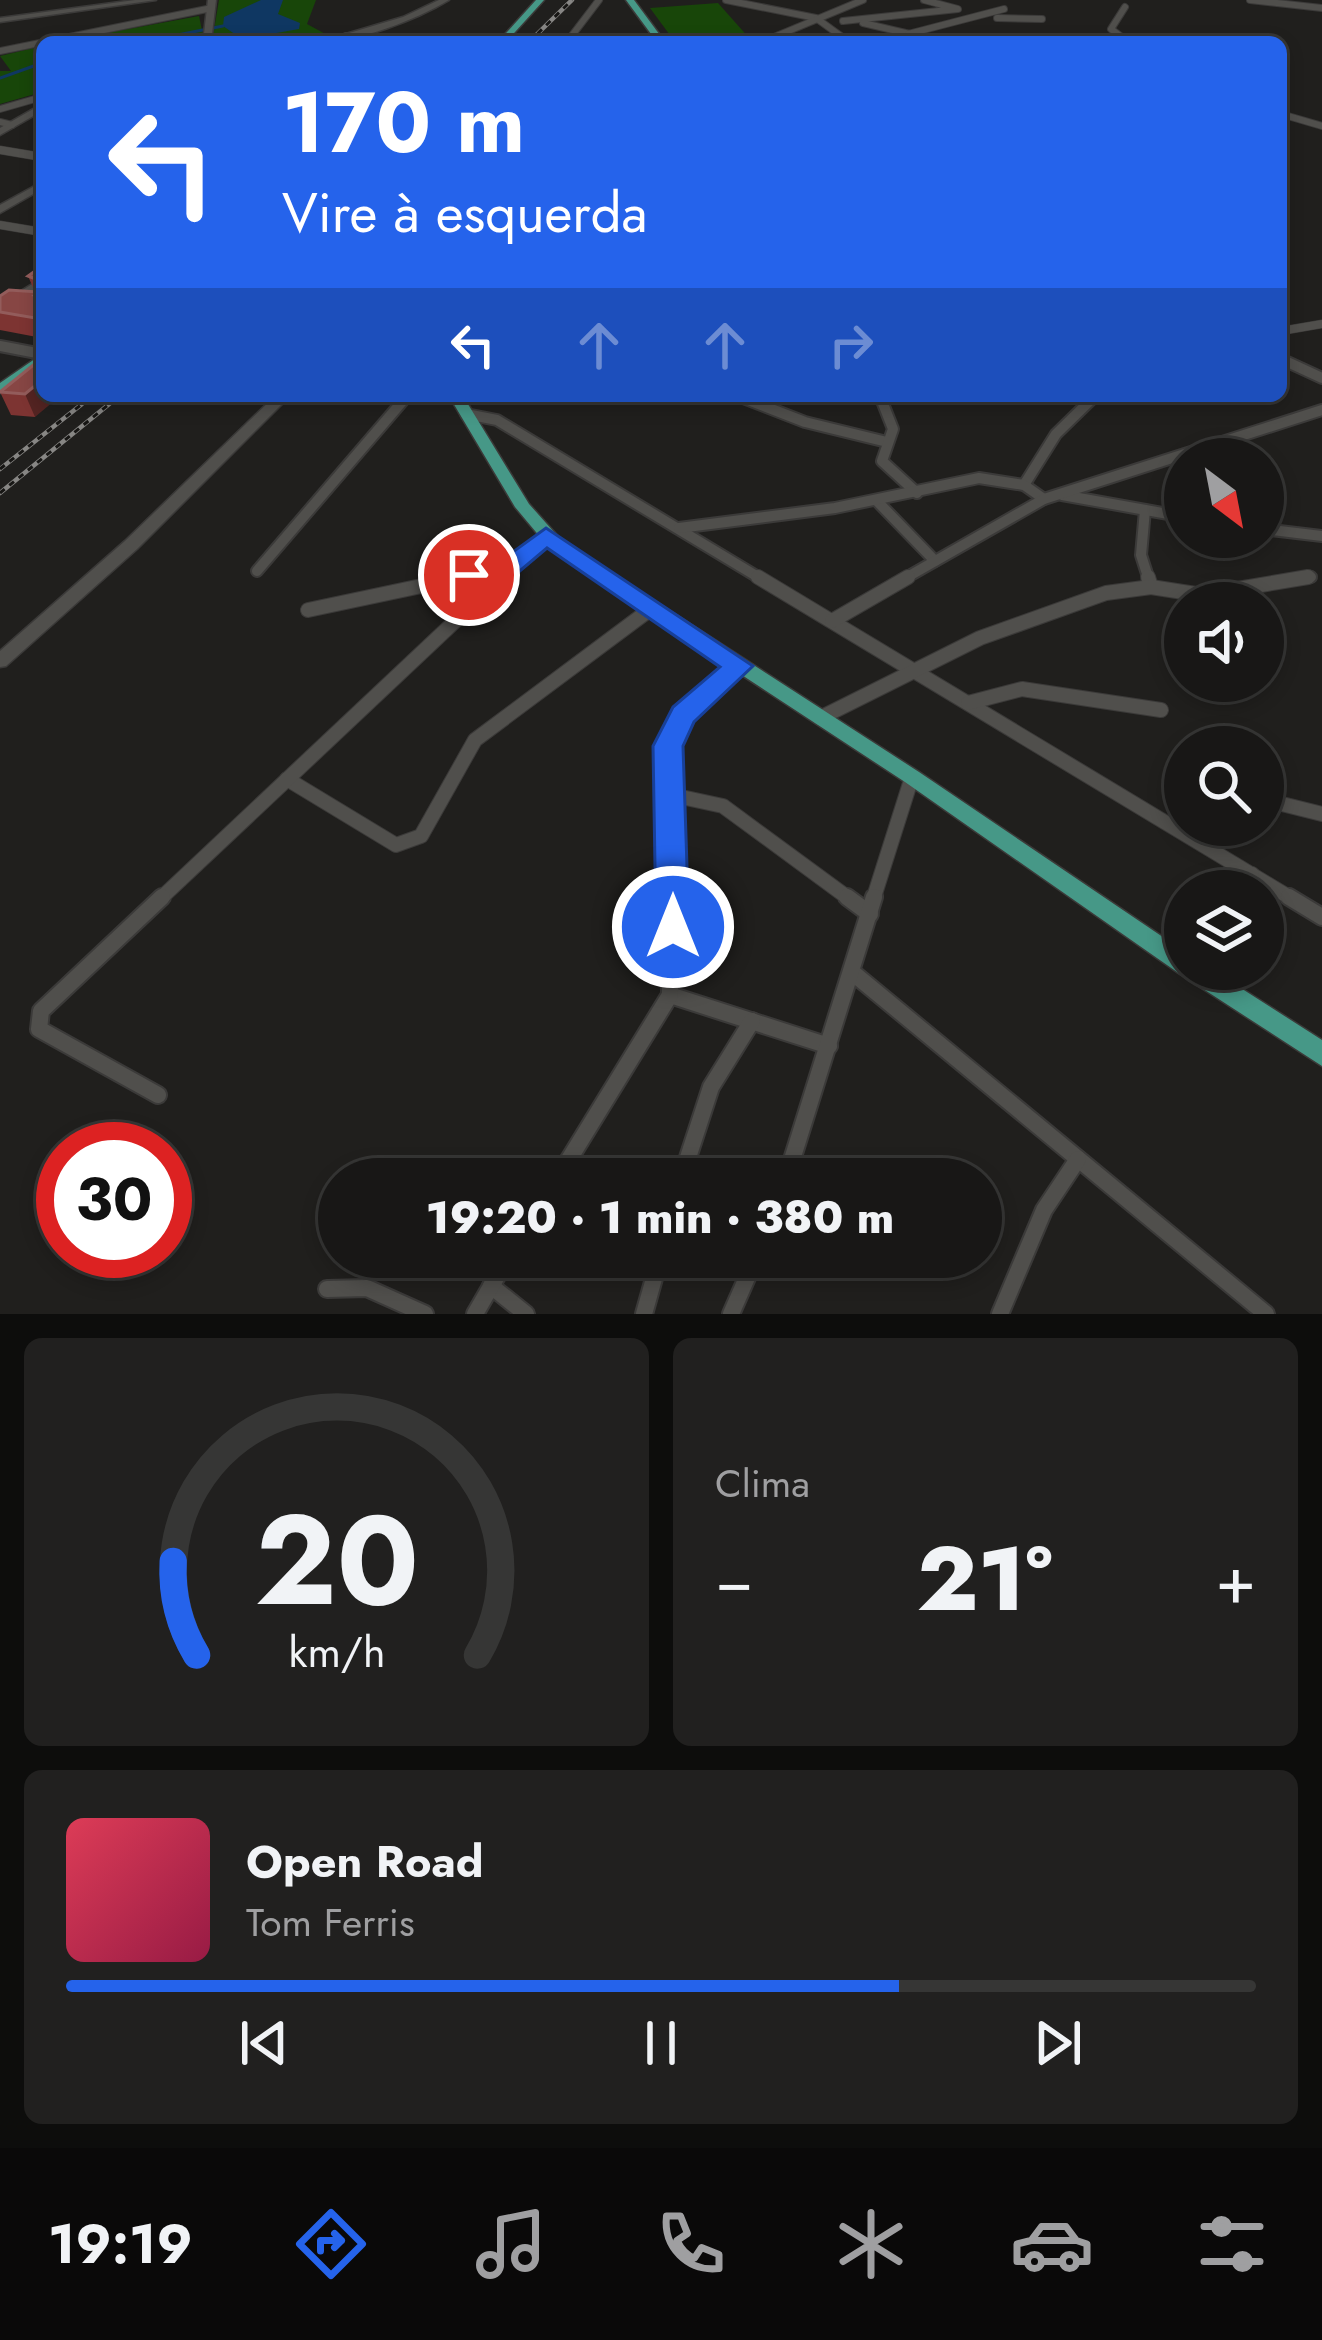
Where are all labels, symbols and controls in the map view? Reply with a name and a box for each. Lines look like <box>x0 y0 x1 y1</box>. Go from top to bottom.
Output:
text: 170 m <box>282 62 525 184</box>
icon: left <box>84 84 240 240</box>
text: Vire à esquerda <box>282 174 648 252</box>
icon: left <box>440 312 506 378</box>
icon: ahead <box>566 312 632 378</box>
icon: ahead <box>692 312 758 378</box>
icon: right <box>818 312 884 378</box>
north arrow <box>1164 438 1284 558</box>
map controls <box>1164 438 1284 990</box>
pin <box>418 524 520 626</box>
icon: arrive <box>436 542 502 608</box>
button: sound <box>1164 582 1284 702</box>
button: search <box>1164 726 1284 846</box>
position arrow <box>610 864 736 990</box>
button: layers <box>1164 870 1284 990</box>
speed limit sign: 30 <box>36 1122 192 1278</box>
text: 19:20 · 1 min · 380 m <box>426 1185 894 1250</box>
text: Clima <box>715 1455 810 1512</box>
text: 20 <box>254 1470 419 1651</box>
text: 21° <box>917 1514 1053 1644</box>
text: − <box>715 1532 754 1628</box>
text: + <box>1215 1532 1256 1628</box>
text: km/h <box>288 1621 385 1683</box>
text: Open Road <box>246 1829 484 1894</box>
text: Tom Ferris <box>246 1894 415 1951</box>
icon: previous <box>231 2010 297 2076</box>
icon: pause <box>628 2010 694 2076</box>
icon: next <box>1025 2010 1091 2076</box>
icon: directions <box>289 2202 373 2286</box>
icon: music <box>469 2202 553 2286</box>
icon: phone <box>649 2202 733 2286</box>
icon: climate <box>829 2202 913 2286</box>
icon: car <box>1010 2202 1094 2286</box>
icon: filters <box>1190 2202 1274 2286</box>
text: 19:19 <box>48 2205 193 2283</box>

